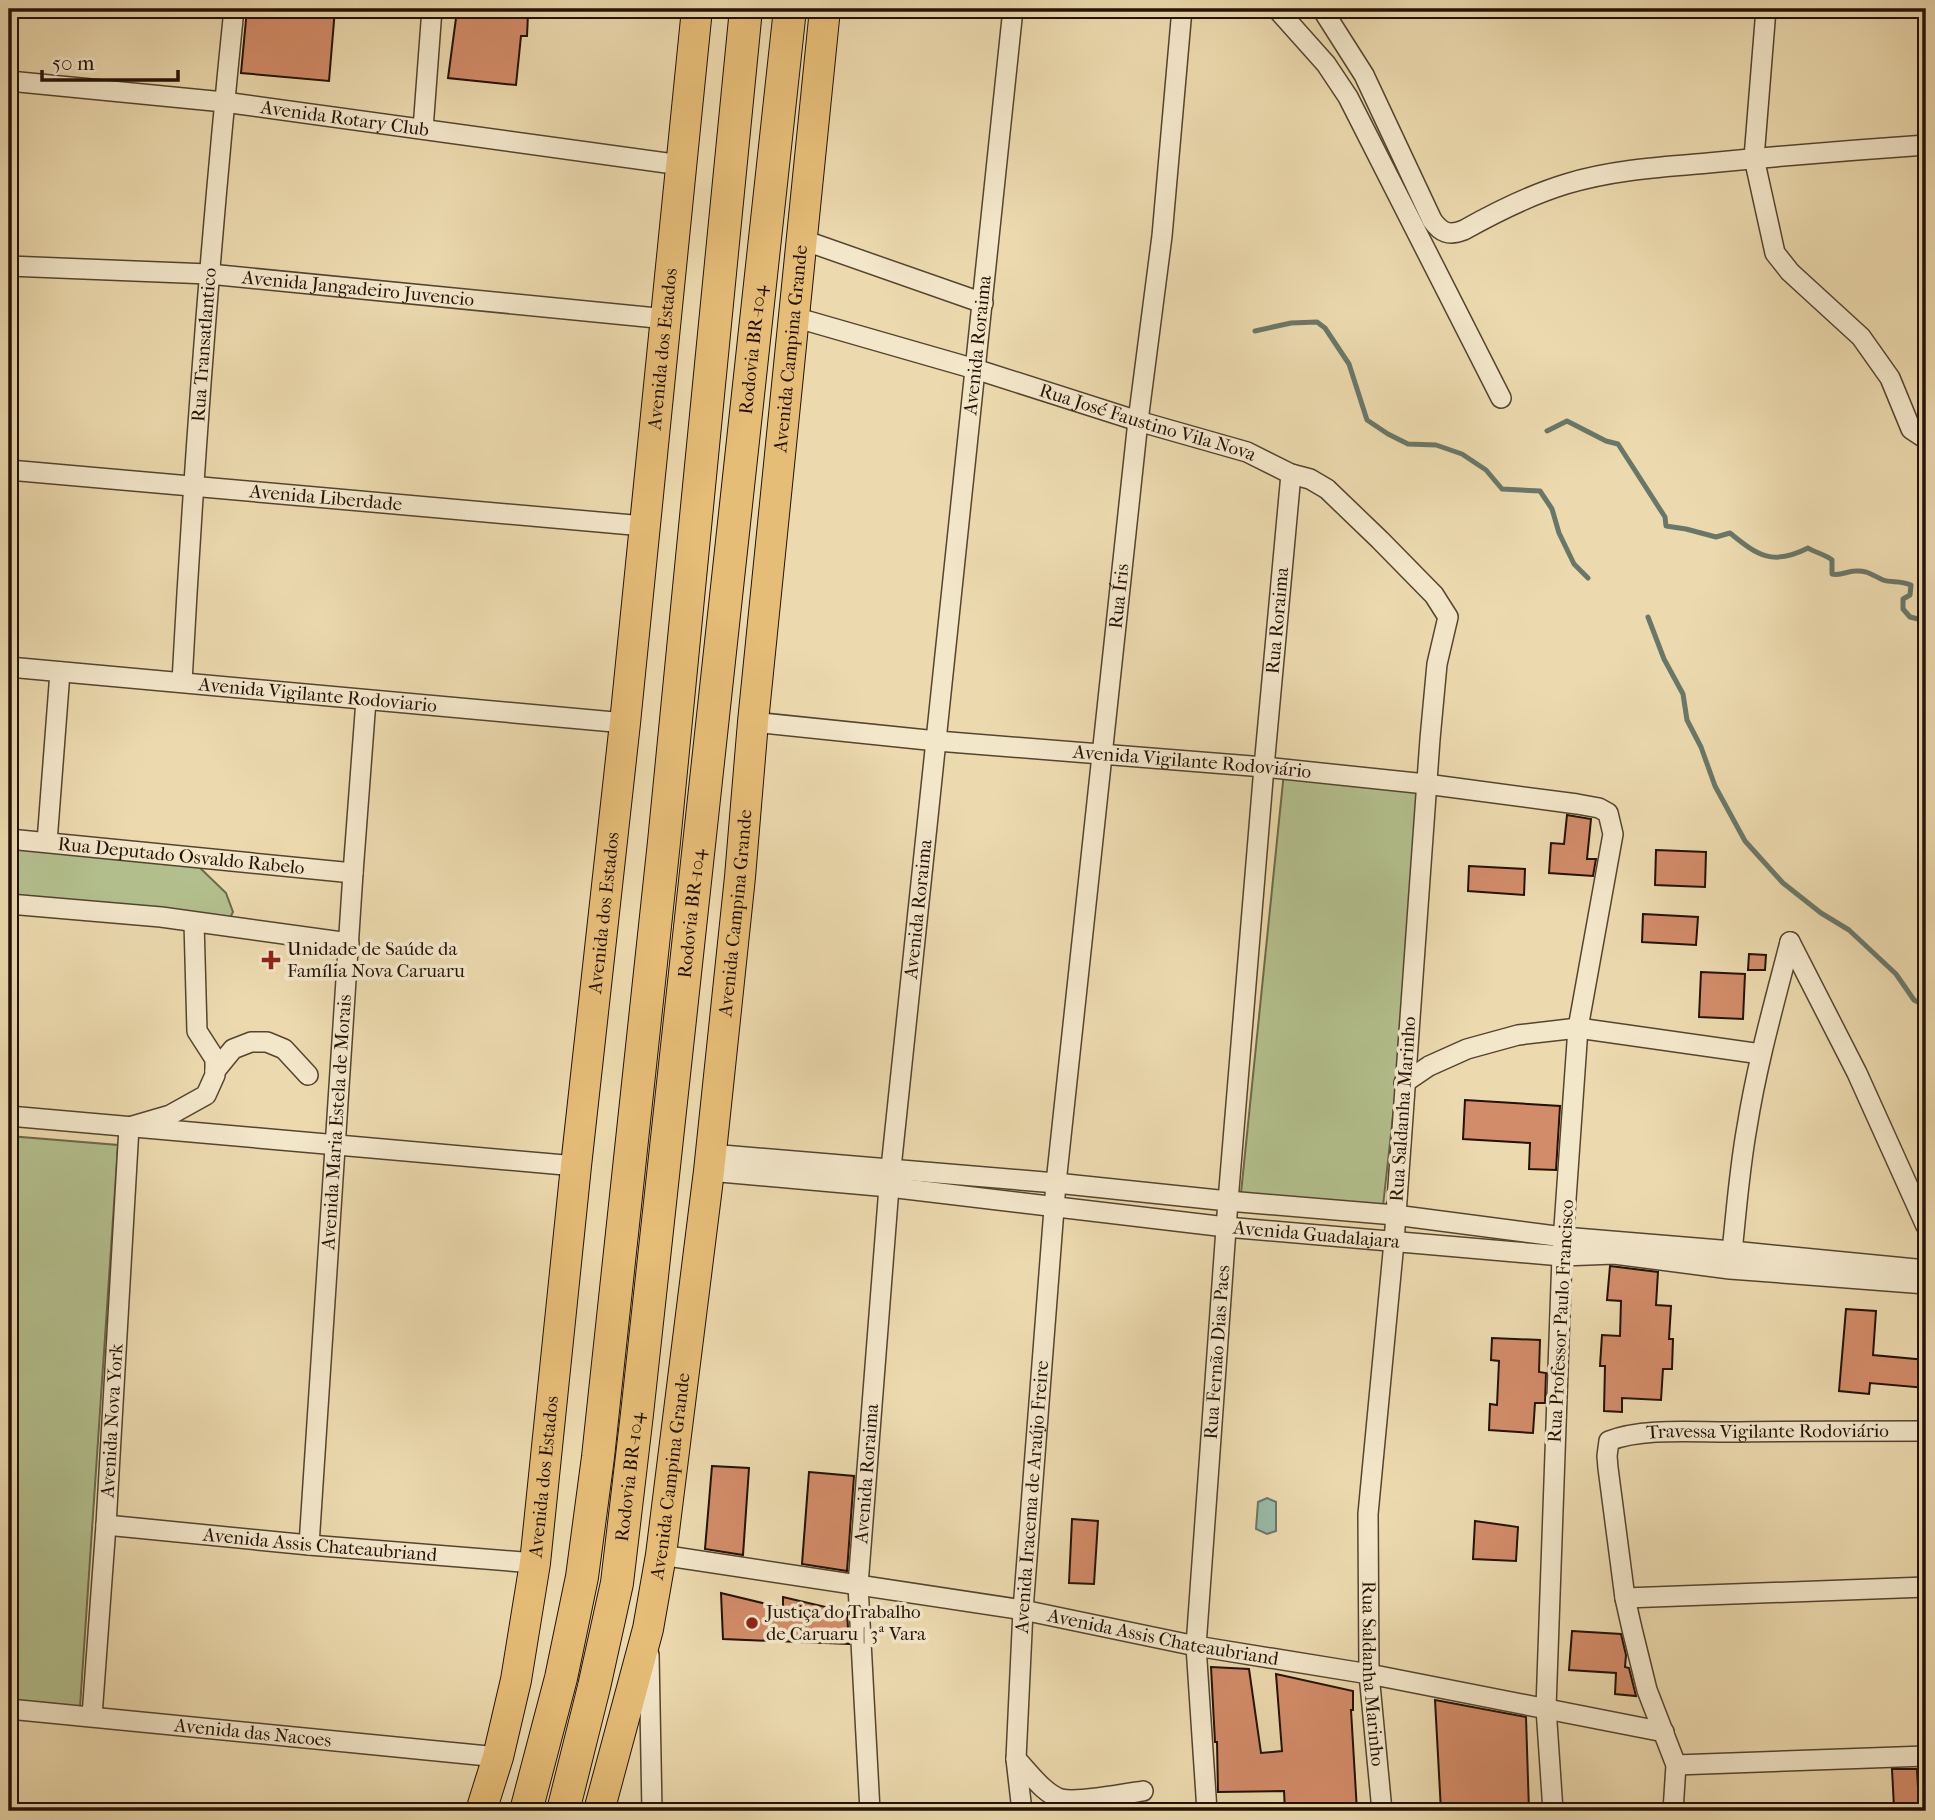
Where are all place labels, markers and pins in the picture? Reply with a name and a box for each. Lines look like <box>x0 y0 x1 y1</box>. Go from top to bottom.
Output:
place label: Unidade de Saúde da Família Nova Caruaru <box>287 938 465 982</box>
marker: Unidade de Saúde da Família Nova Caruaru <box>261 950 281 970</box>
place label: Justiça do Trabalho de Caruaru | 3ª Vara <box>764 1601 926 1645</box>
marker: Justiça do Trabalho de Caruaru | 3ª Vara <box>744 1615 760 1631</box>

